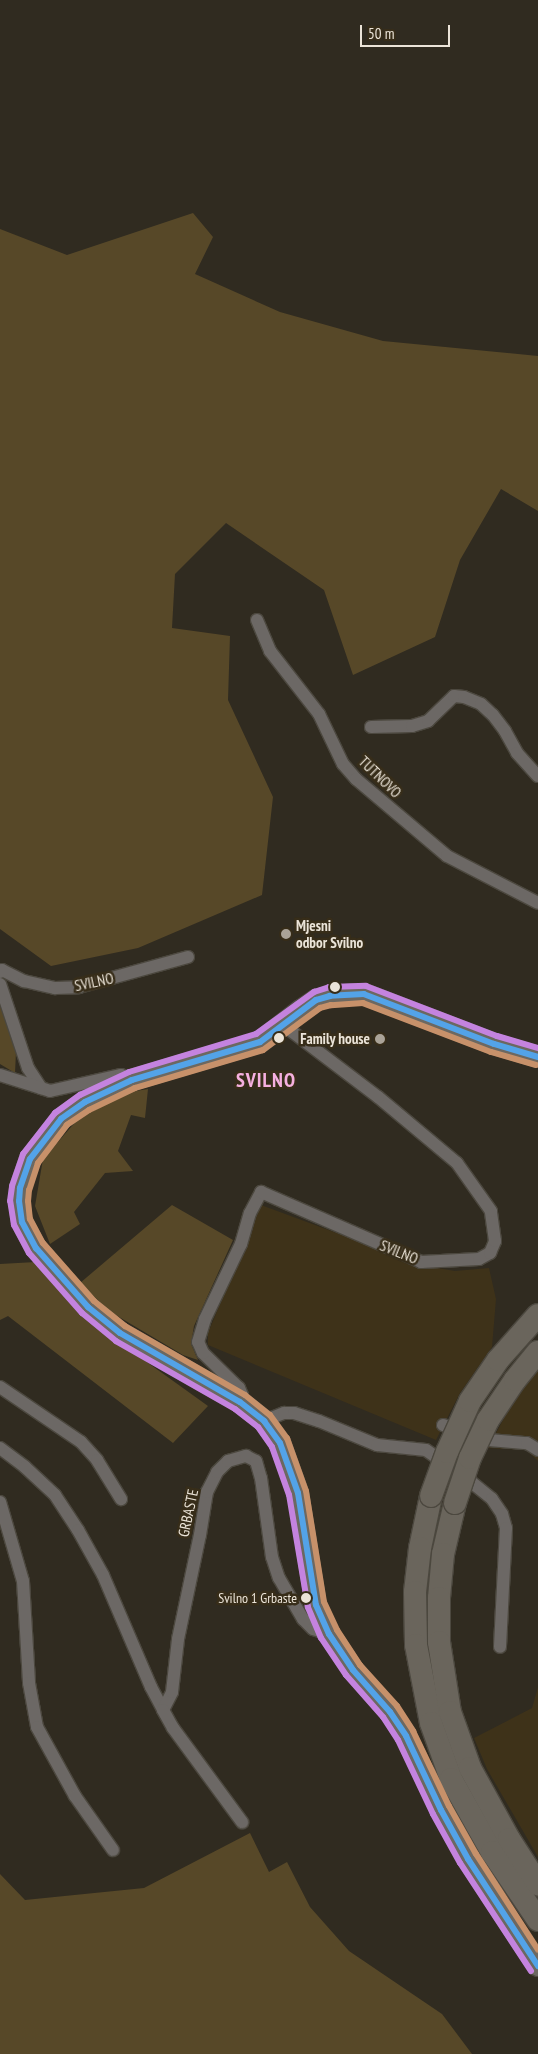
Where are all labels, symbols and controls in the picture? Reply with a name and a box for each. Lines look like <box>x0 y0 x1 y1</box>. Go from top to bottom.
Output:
scale bar <box>363 15 453 47</box>
text: 50 m <box>368 24 394 43</box>
street label: TUTNOVO <box>355 752 405 802</box>
place label: Mjesni odbor Svilno <box>296 916 363 951</box>
marker: Mjesni odbor Svilno <box>280 928 292 940</box>
street label: SVILNO <box>73 969 115 995</box>
unlabelled marker <box>330 982 340 992</box>
place label: Family house <box>300 1030 370 1048</box>
unlabelled marker <box>274 1033 284 1043</box>
marker: Family house <box>374 1033 386 1045</box>
district label: SVILNO <box>235 1068 297 1092</box>
street label: SVILNO <box>377 1236 421 1268</box>
street label: GRBASTE <box>174 1488 202 1538</box>
place label: Svilno 1 Grbaste <box>218 1590 297 1606</box>
marker: Svilno 1 Grbaste <box>301 1593 311 1603</box>

